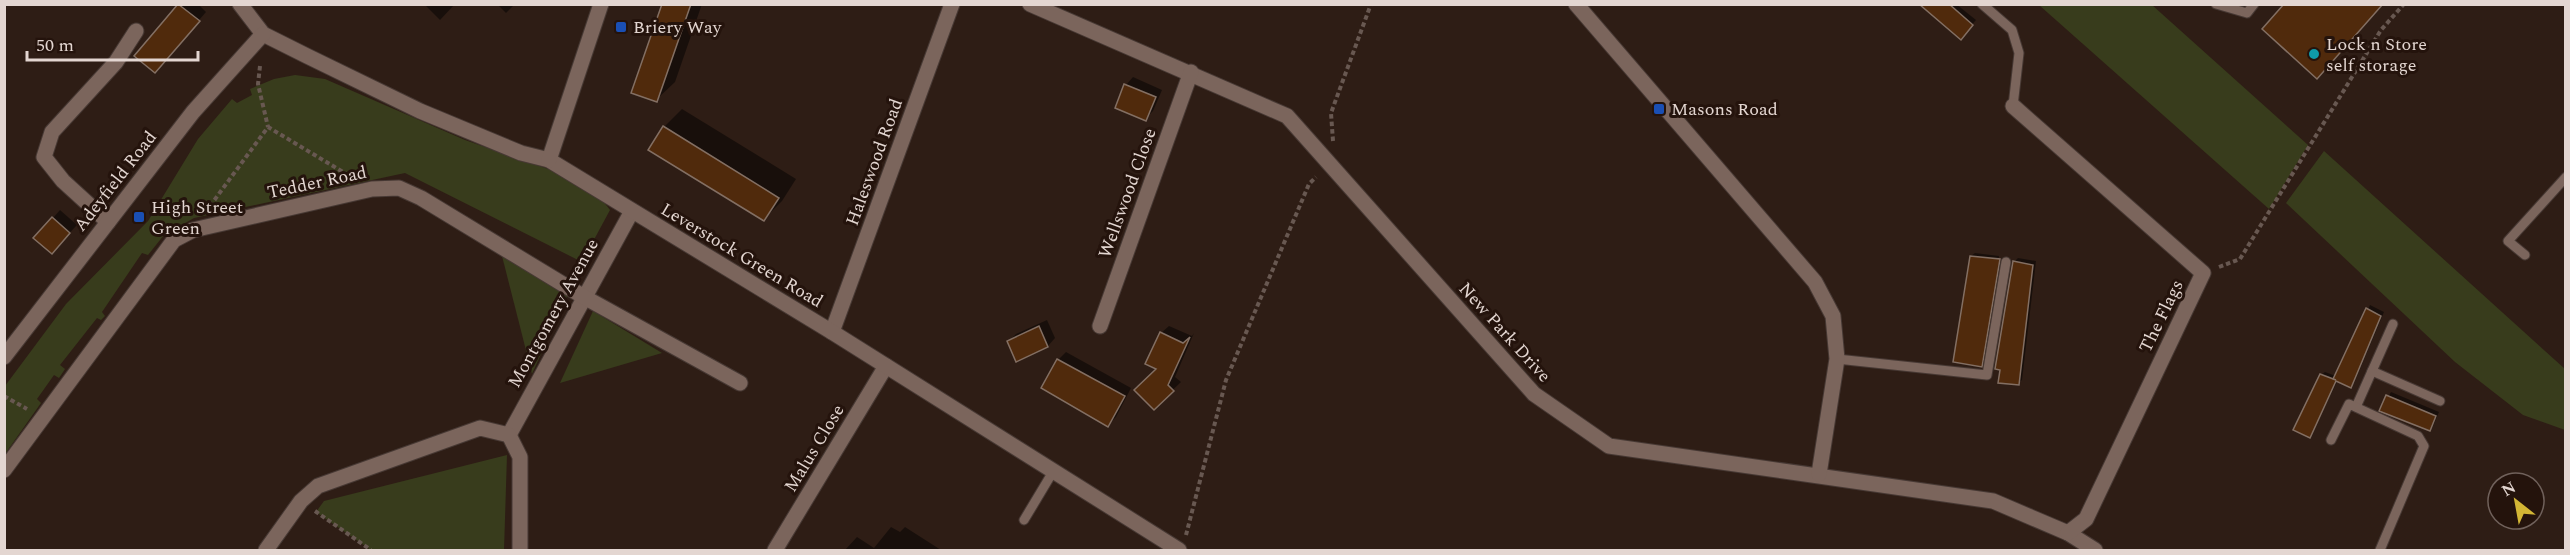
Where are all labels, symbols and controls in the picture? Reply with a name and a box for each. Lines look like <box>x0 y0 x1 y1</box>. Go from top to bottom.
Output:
place label: Briery Way <box>633 14 723 41</box>
marker: Briery Way <box>614 20 628 34</box>
scale bar <box>27 24 198 62</box>
place label: Lock n Store self storage <box>2326 31 2427 79</box>
text: 50 m <box>36 32 74 59</box>
marker: Lock n Store self storage <box>2307 47 2321 61</box>
street label: Haleswood Road <box>839 95 910 229</box>
place label: Masons Road <box>1671 96 1778 123</box>
marker: Masons Road <box>1652 102 1666 116</box>
street label: Wellswood Close <box>1091 124 1164 262</box>
street label: Adeyfield Road <box>67 125 163 237</box>
street label: Tedder Road <box>265 159 369 206</box>
place label: High Street Green <box>151 194 243 242</box>
street label: Leverstock Green Road <box>655 196 828 315</box>
marker: High Street Green <box>132 210 146 224</box>
street label: Montgomery Avenue <box>501 234 606 393</box>
street label: The Flags <box>2132 275 2191 357</box>
street label: New Park Drive <box>1452 276 1557 389</box>
street label: Malus Close <box>778 399 851 497</box>
north arrow <box>2486 471 2546 531</box>
text: N <box>2497 475 2521 503</box>

